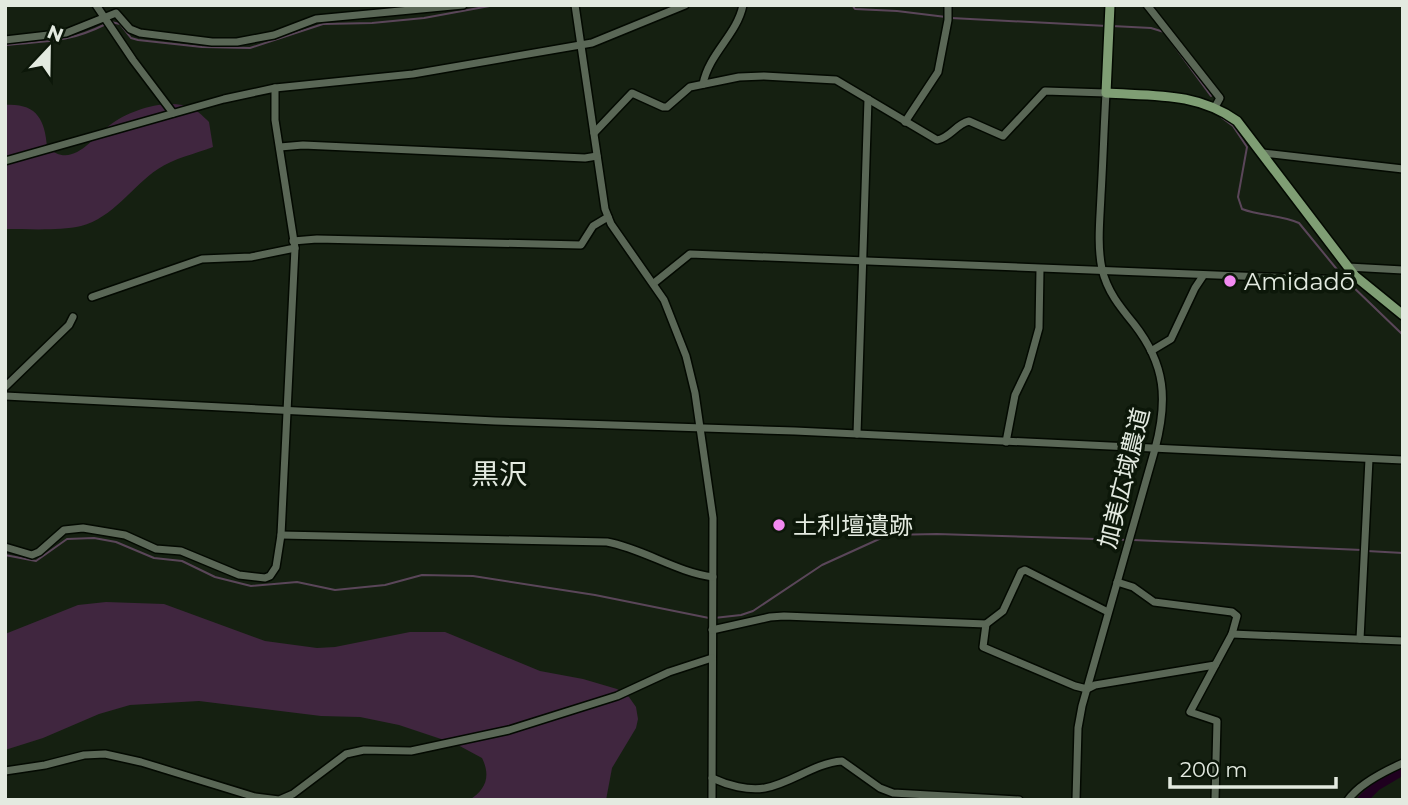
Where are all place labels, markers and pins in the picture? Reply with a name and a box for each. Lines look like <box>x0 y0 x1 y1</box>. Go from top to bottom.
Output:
place label: Amidadō <box>1244 267 1355 296</box>
marker: Amidadō <box>1222 273 1238 289</box>
place label: 土利壇遺跡 <box>793 511 913 540</box>
marker: 土利壇遺跡 <box>771 517 787 533</box>

